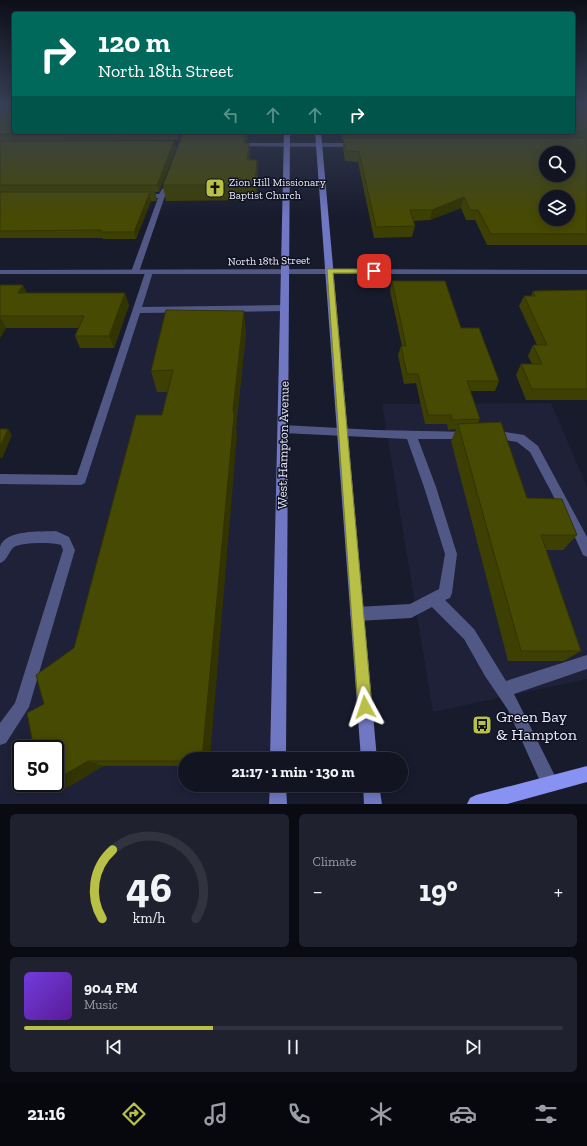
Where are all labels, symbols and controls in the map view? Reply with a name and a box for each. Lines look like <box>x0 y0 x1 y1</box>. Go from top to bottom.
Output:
text: 120 m <box>98 26 170 59</box>
icon: right <box>32 28 84 80</box>
text: North 18th Street <box>98 60 233 82</box>
icon: left <box>220 104 242 126</box>
icon: ahead <box>262 104 284 126</box>
icon: ahead <box>304 104 326 126</box>
icon: right <box>346 104 368 126</box>
map controls <box>539 146 575 226</box>
button: search <box>539 146 575 182</box>
place label: Zion Hill Missionary Baptist Church <box>229 176 326 202</box>
church icon: Zion Hill Missionary Baptist Church <box>204 177 226 199</box>
button: layers <box>539 190 575 226</box>
street label: North 18th Street <box>228 254 311 268</box>
pin <box>357 254 391 288</box>
icon: arrive <box>363 260 385 282</box>
street label: West Hampton Avenue <box>274 381 292 509</box>
position arrow <box>344 686 386 728</box>
place label: Green Bay & Hampton <box>496 707 578 744</box>
bus stop icon: Green Bay & Hampton <box>471 714 493 736</box>
speed limit sign: 50 <box>12 740 64 792</box>
text: 21:17 · 1 min · 130 m <box>231 763 355 781</box>
text: Climate <box>313 854 356 869</box>
text: 46 <box>126 862 172 912</box>
text: 19° <box>419 873 458 909</box>
text: − <box>313 878 323 905</box>
text: + <box>554 878 563 905</box>
text: km/h <box>133 909 166 926</box>
text: 90.4 FM <box>84 979 137 997</box>
text: Music <box>84 997 118 1012</box>
icon: previous <box>103 1036 125 1058</box>
icon: pause <box>282 1036 304 1058</box>
icon: next <box>462 1036 484 1058</box>
icon: directions <box>120 1100 148 1128</box>
icon: music <box>202 1100 230 1128</box>
icon: phone <box>285 1100 313 1128</box>
icon: climate <box>367 1100 395 1128</box>
icon: car <box>449 1100 477 1128</box>
icon: filters <box>532 1100 560 1128</box>
text: 21:16 <box>27 1103 66 1125</box>

